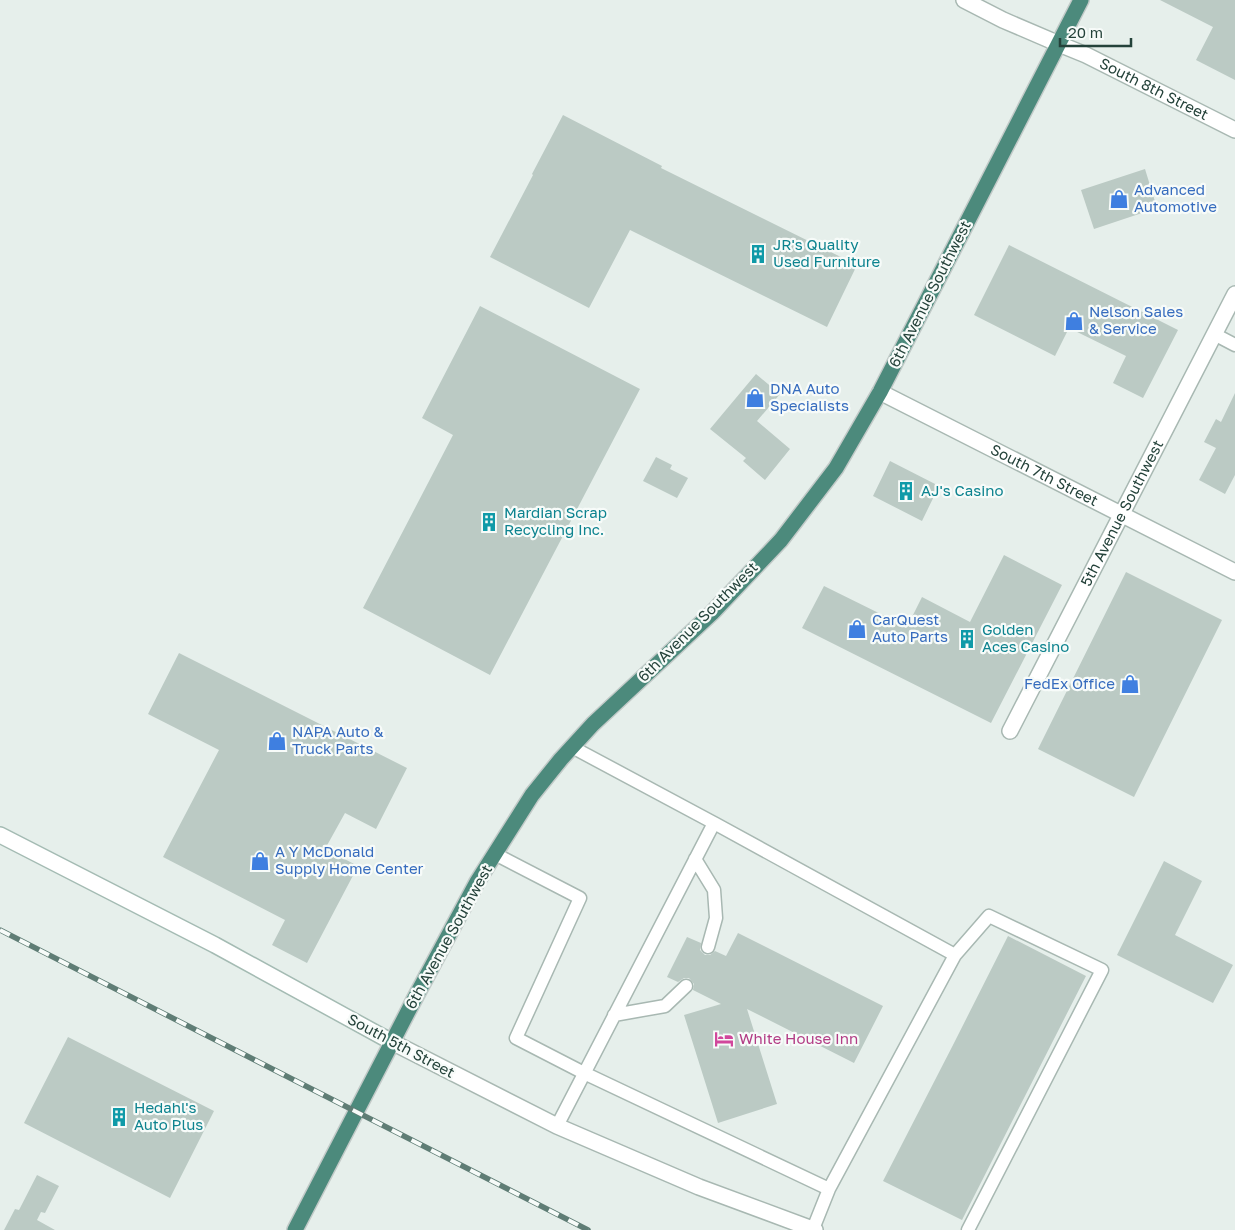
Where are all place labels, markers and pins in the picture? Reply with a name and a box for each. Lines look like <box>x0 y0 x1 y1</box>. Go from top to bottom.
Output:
place label: Advanced Automotive <box>1134 180 1217 215</box>
shop icon: Advanced Automotive <box>1108 188 1130 210</box>
place label: JR's Quality Used Furniture <box>773 235 880 270</box>
building icon: JR's Quality Used Furniture <box>747 243 769 265</box>
place label: Nelson Sales & Service <box>1089 302 1183 337</box>
shop icon: Nelson Sales & Service <box>1063 310 1085 332</box>
place label: DNA Auto Specialists <box>770 379 849 414</box>
shop icon: DNA Auto Specialists <box>744 387 766 409</box>
building icon: AJ's Casino <box>895 480 917 502</box>
place label: AJ's Casino <box>921 481 1003 499</box>
place label: Mardian Scrap Recycling Inc. <box>504 503 607 538</box>
building icon: Mardian Scrap Recycling Inc. <box>478 511 500 533</box>
place label: CarQuest Auto Parts <box>872 610 948 645</box>
shop icon: CarQuest Auto Parts <box>846 618 868 640</box>
place label: Golden Aces Casino <box>982 620 1069 655</box>
building icon: Golden Aces Casino <box>956 628 978 650</box>
shop icon: FedEx Office <box>1119 673 1141 695</box>
place label: FedEx Office <box>1024 674 1115 692</box>
place label: NAPA Auto & Truck Parts <box>292 722 384 757</box>
shop icon: NAPA Auto & Truck Parts <box>266 730 288 752</box>
place label: A Y McDonald Supply Home Center <box>275 842 424 877</box>
shop icon: A Y McDonald Supply Home Center <box>249 850 271 872</box>
hotel icon: White House Inn <box>713 1028 735 1050</box>
place label: White House Inn <box>739 1029 858 1047</box>
place label: Hedahl's Auto Plus <box>134 1098 203 1133</box>
building icon: Hedahl's Auto Plus <box>108 1106 130 1128</box>

